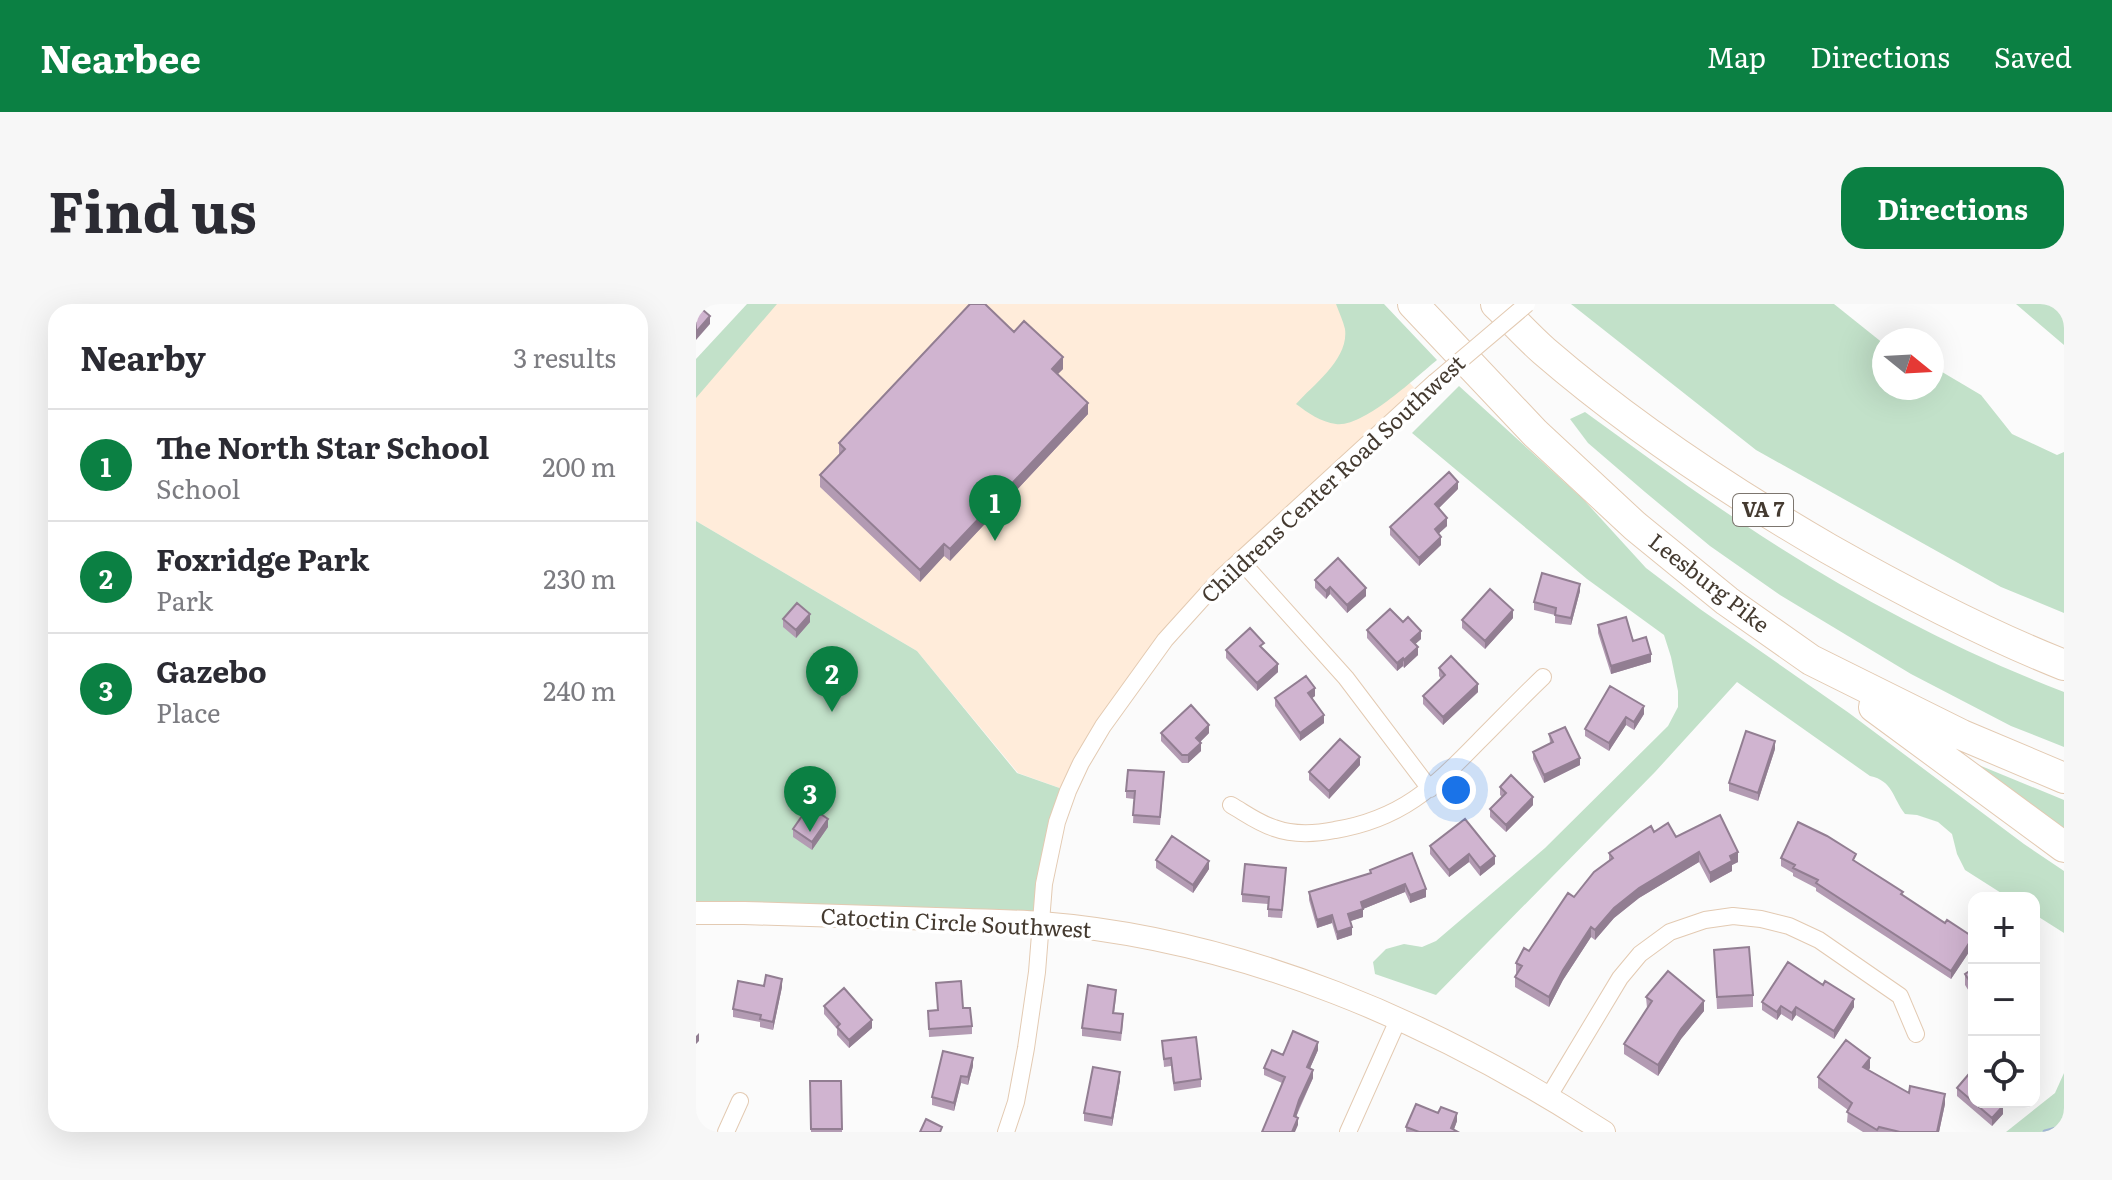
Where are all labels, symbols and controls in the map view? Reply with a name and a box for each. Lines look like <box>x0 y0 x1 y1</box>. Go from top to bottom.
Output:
text: Nearbee <box>40 28 201 85</box>
text: Map <box>1707 35 1766 77</box>
text: Directions <box>1810 35 1950 77</box>
text: Saved <box>1994 35 2072 77</box>
text: Find us <box>48 167 257 250</box>
button: Directions <box>1841 167 2064 249</box>
north arrow <box>1872 328 1944 400</box>
text: Nearby <box>80 331 206 381</box>
text: 3 results <box>513 337 616 376</box>
street label: Childrens Center Road Southwest <box>1192 346 1472 610</box>
text: The North Star School <box>156 424 489 468</box>
text: 1 <box>101 446 111 485</box>
text: 200 m <box>542 446 616 485</box>
text: School <box>156 468 240 507</box>
pin: 1 <box>969 475 1021 541</box>
road number: VA 7 <box>1733 494 1793 526</box>
street label: Leesburg Pike <box>1642 524 1777 640</box>
text: Foxridge Park <box>156 536 369 580</box>
text: 2 <box>99 558 113 597</box>
text: 230 m <box>543 558 616 597</box>
text: Park <box>156 580 213 619</box>
pin: 2 <box>806 646 858 712</box>
text: Gazebo <box>156 648 267 692</box>
text: 3 <box>99 670 113 709</box>
text: 240 m <box>543 670 616 709</box>
text: Place <box>156 692 221 731</box>
pin: 3 <box>784 766 836 832</box>
your location <box>1436 770 1476 810</box>
map controls <box>1968 892 2040 1108</box>
button: + <box>1968 892 2040 964</box>
street label: Catoctin Circle Southwest <box>820 898 1092 945</box>
button: − <box>1968 964 2040 1036</box>
button: locate <box>1968 1036 2040 1108</box>

